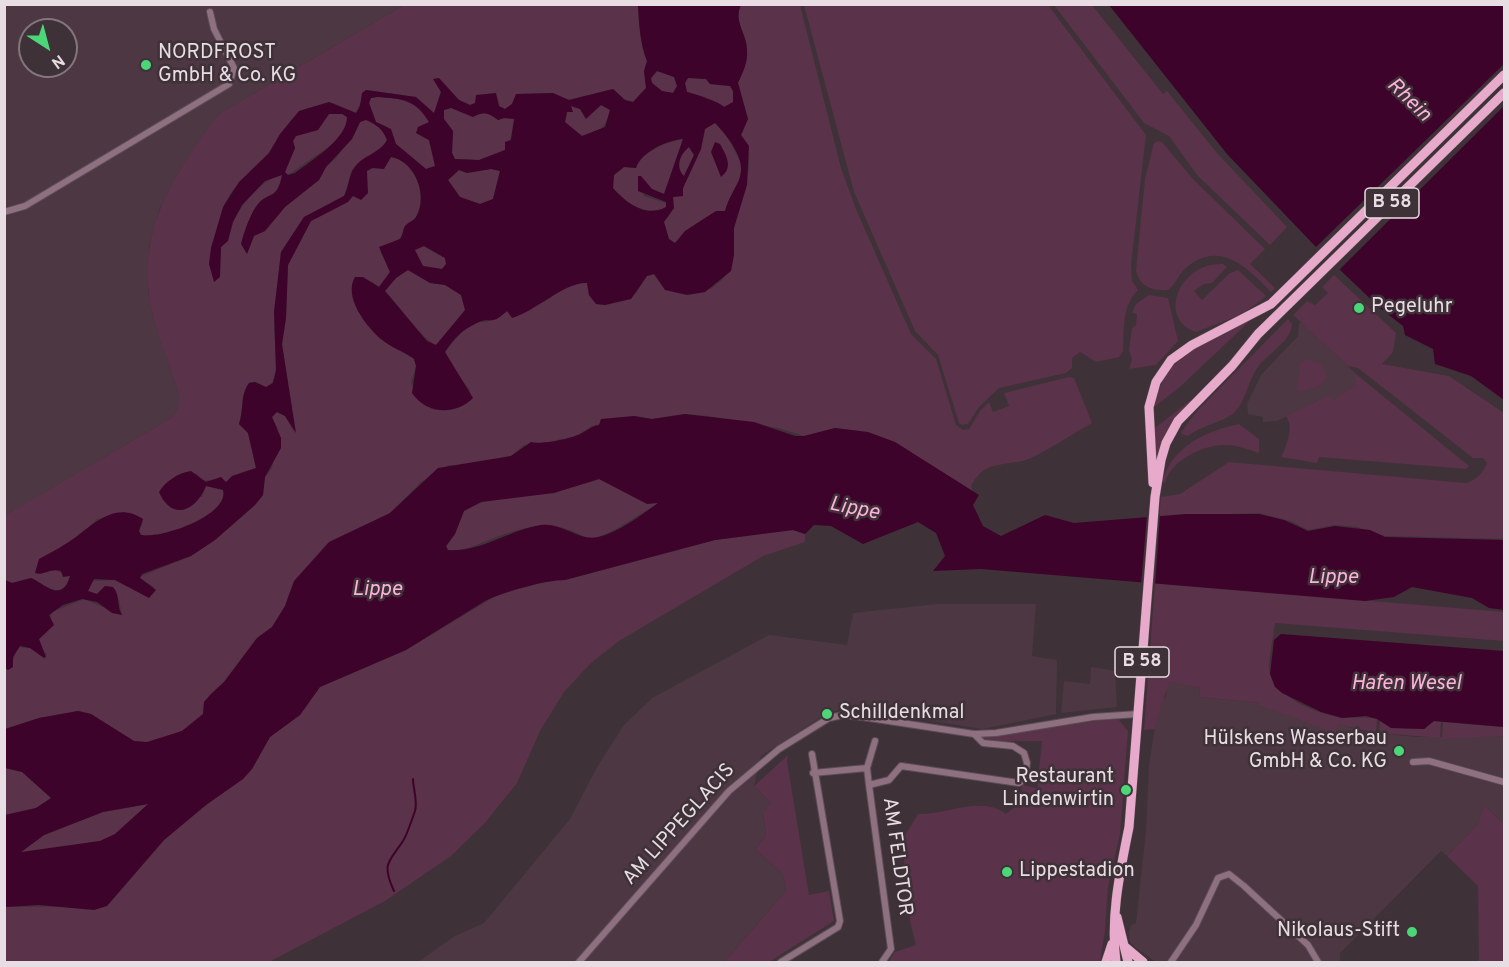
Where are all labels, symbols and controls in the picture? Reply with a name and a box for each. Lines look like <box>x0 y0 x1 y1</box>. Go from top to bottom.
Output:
north arrow <box>18 18 78 78</box>
place label: NORDFROST GmbH & Co. KG <box>158 42 296 89</box>
text: N <box>47 49 68 72</box>
marker: NORDFROST GmbH & Co. KG <box>139 58 153 72</box>
water label: Rhein <box>1380 74 1436 128</box>
road number: B 58 <box>1365 188 1419 218</box>
place label: Pegeluhr <box>1371 296 1452 320</box>
marker: Pegeluhr <box>1352 301 1366 315</box>
water label: Lippe <box>827 493 881 527</box>
water label: Lippe <box>1308 566 1358 592</box>
water label: Lippe <box>352 578 402 604</box>
road number: B 58 <box>1115 647 1169 677</box>
water label: Hafen Wesel <box>1351 672 1461 698</box>
place label: Schilldenkmal <box>839 702 964 726</box>
marker: Schilldenkmal <box>820 707 834 721</box>
place label: Hülskens Wasserbau GmbH & Co. KG <box>1203 728 1387 775</box>
marker: Hülskens Wasserbau GmbH & Co. KG <box>1392 744 1406 758</box>
street label: AM LIPPEGLACIS <box>619 759 741 891</box>
place label: Restaurant Lindenwirtin <box>1002 766 1114 813</box>
marker: Restaurant Lindenwirtin <box>1119 783 1133 797</box>
street label: AM FELDTOR <box>876 796 916 918</box>
place label: Lippestadion <box>1019 860 1135 884</box>
marker: Lippestadion <box>1000 865 1014 879</box>
place label: Nikolaus-Stift <box>1277 920 1400 944</box>
marker: Nikolaus-Stift <box>1405 925 1419 939</box>

